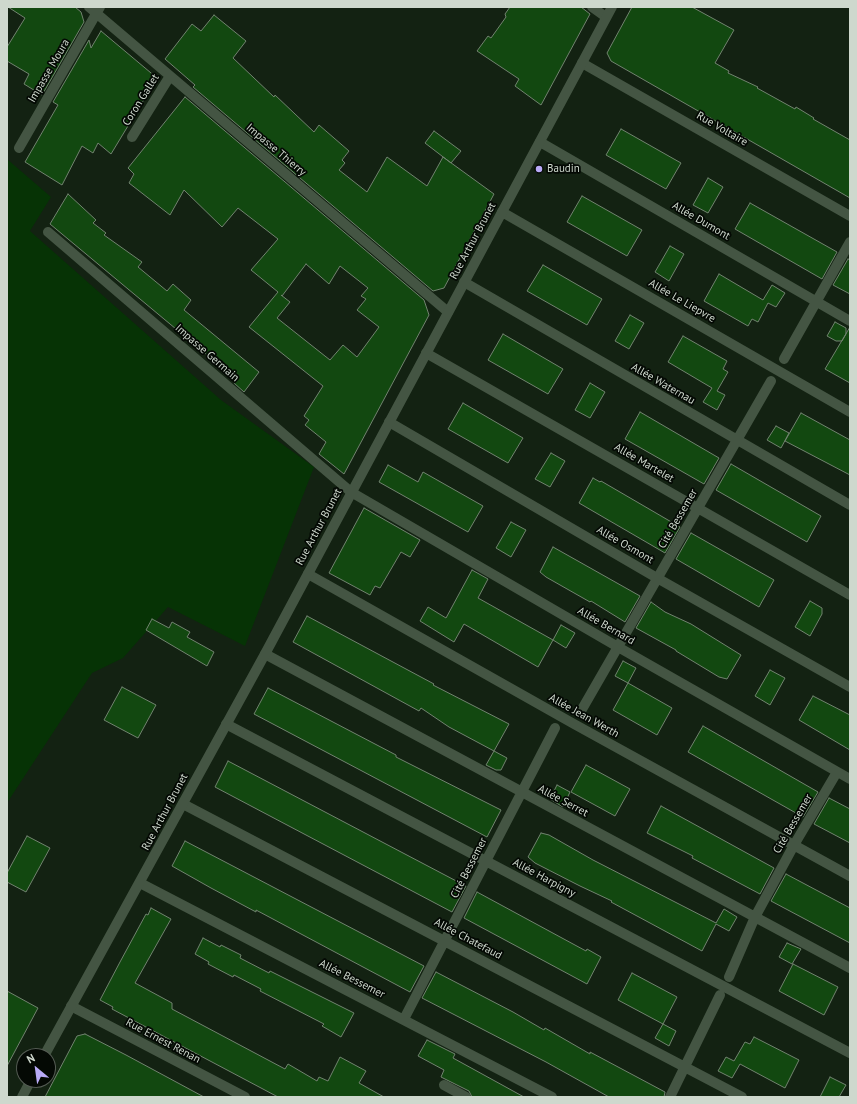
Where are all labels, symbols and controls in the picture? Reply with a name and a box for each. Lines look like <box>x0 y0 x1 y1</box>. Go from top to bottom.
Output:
street label: Impasse Moura <box>26 37 72 105</box>
street label: Coron Gallet <box>120 72 162 128</box>
street label: Rue Voltaire <box>694 109 750 149</box>
street label: Impasse Thierry <box>243 121 309 179</box>
place label: Baudin <box>547 162 580 176</box>
marker: Baudin <box>534 164 544 174</box>
street label: Allée Dumont <box>670 199 732 243</box>
street label: Rue Arthur Brunet <box>447 200 499 282</box>
street label: Allée Le Liepvre <box>646 277 718 325</box>
street label: Impasse Germain <box>172 322 242 384</box>
street label: Allée Waternau <box>629 360 697 408</box>
street label: Allée Martelet <box>612 441 676 485</box>
street label: Rue Arthur Brunet <box>293 486 345 568</box>
street label: Cité Bessemer <box>656 487 700 551</box>
street label: Allée Osmont <box>594 523 656 567</box>
street label: Allée Bernard <box>575 604 637 648</box>
street label: Allée Jean Werth <box>547 691 621 741</box>
street label: Rue Arthur Brunet <box>139 771 191 853</box>
street label: Allée Serret <box>536 782 590 820</box>
street label: Cité Bessemer <box>771 792 815 856</box>
street label: Cité Bessemer <box>448 835 490 901</box>
street label: Allée Harpigny <box>510 856 578 900</box>
street label: Allée Chatefaud <box>432 916 504 962</box>
street label: Allée Bessemer <box>317 957 387 1001</box>
street label: Rue Ernest Renan <box>123 1016 203 1066</box>
north arrow <box>16 1048 56 1088</box>
text: N <box>24 1051 37 1066</box>

